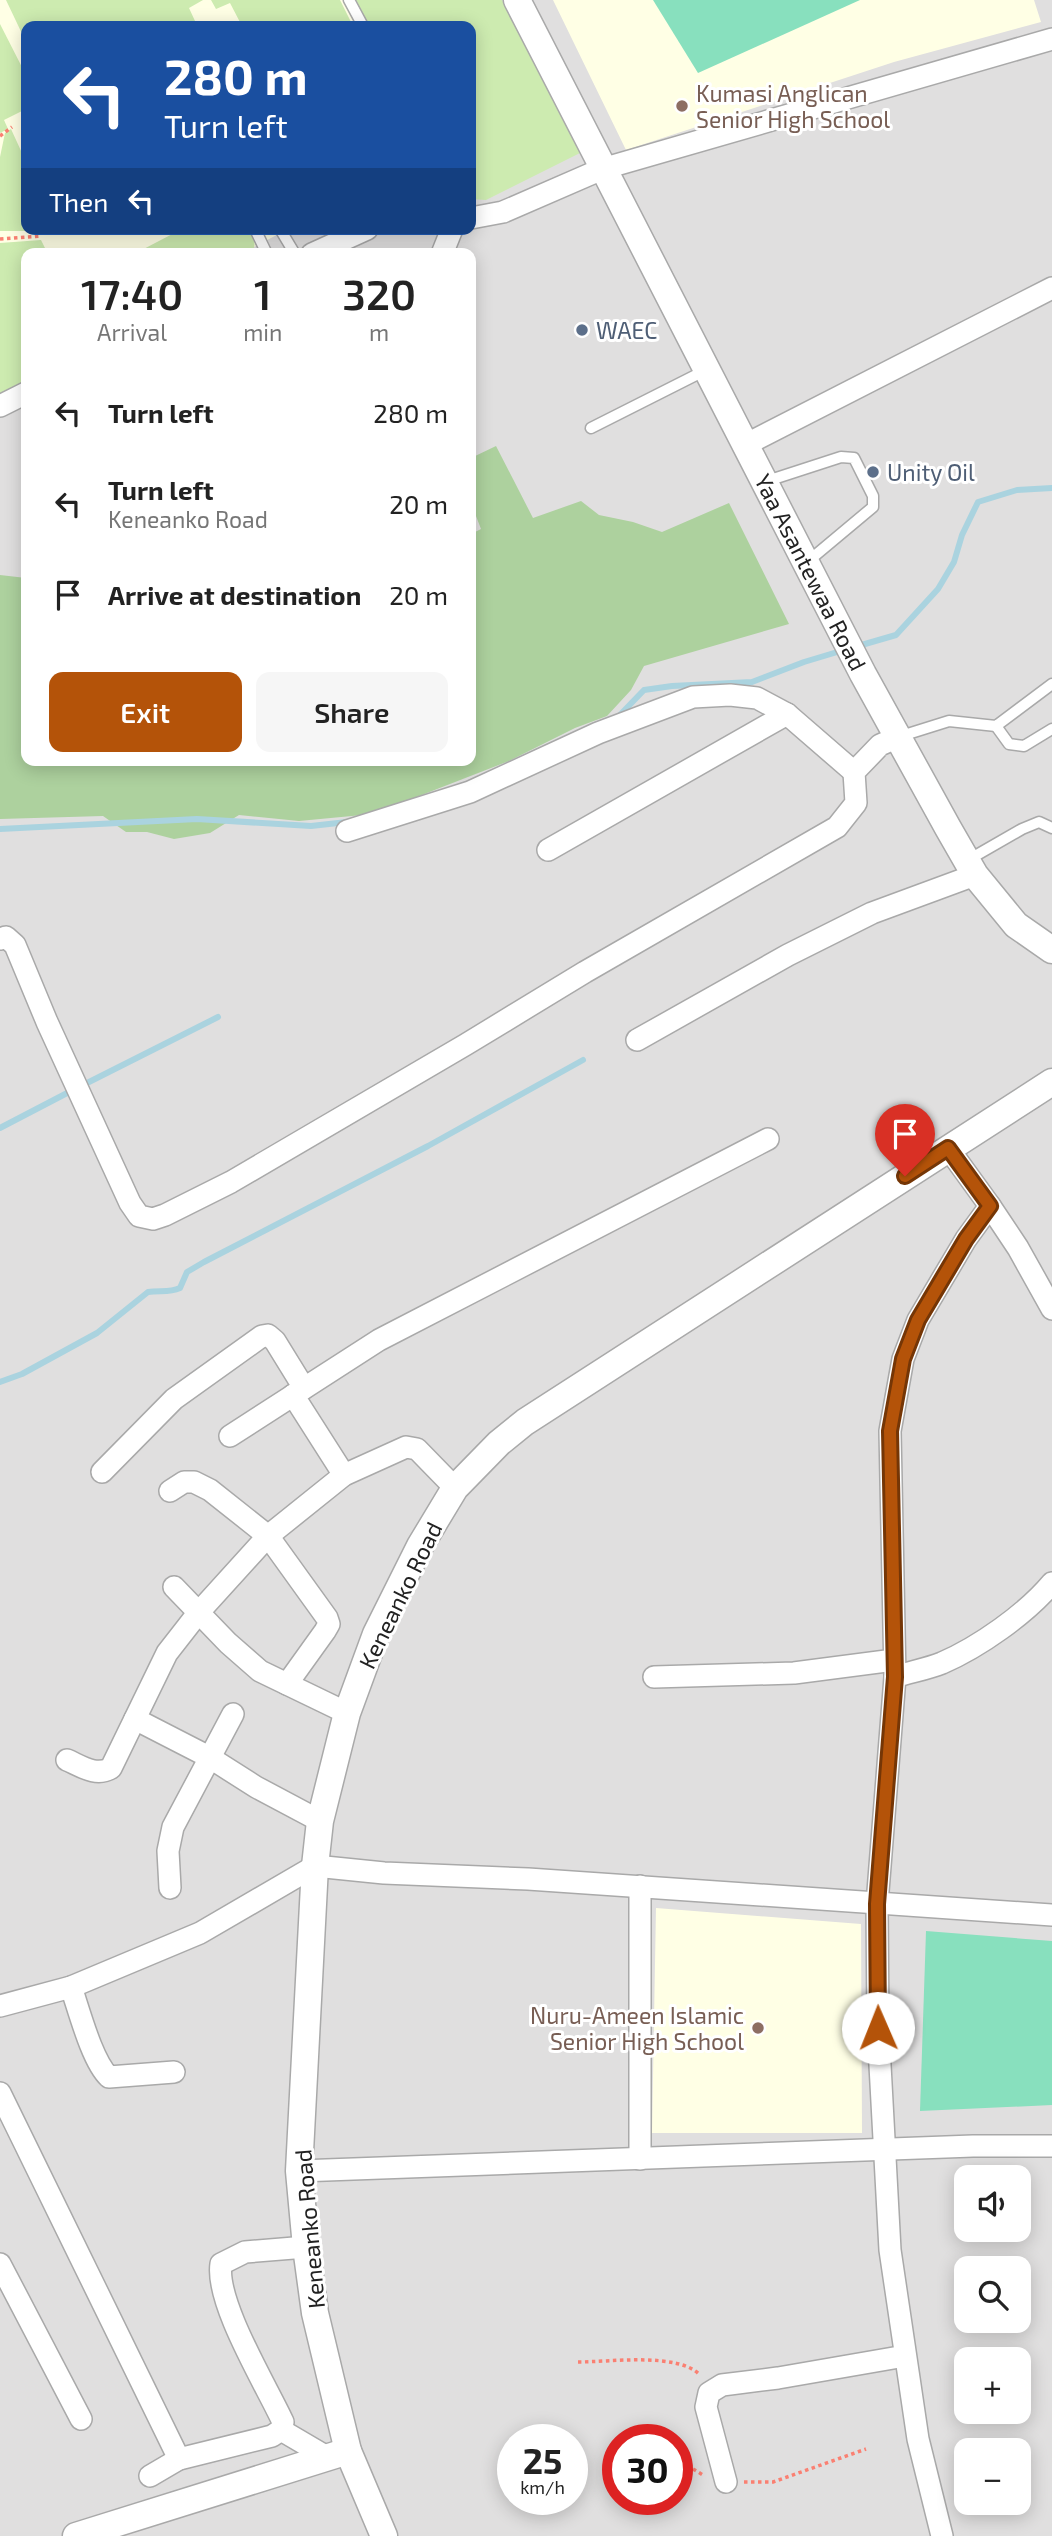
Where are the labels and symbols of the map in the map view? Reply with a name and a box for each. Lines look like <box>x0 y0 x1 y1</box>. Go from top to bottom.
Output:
place label: Kumasi Anglican Senior High School <box>696 79 890 133</box>
marker: Kumasi Anglican Senior High School <box>674 98 690 114</box>
place label: WAEC <box>596 316 657 344</box>
marker: WAEC <box>574 322 590 338</box>
place label: Unity Oil <box>887 458 975 486</box>
marker: Unity Oil <box>865 464 881 480</box>
street label: Yaa Asantewaa Road <box>749 469 873 675</box>
pin <box>875 1104 935 1176</box>
street label: Keneanko Road <box>352 1517 448 1673</box>
position arrow <box>841 1991 915 2065</box>
place label: Nuru-Ameen Islamic Senior High School <box>530 2001 744 2055</box>
marker: Nuru-Ameen Islamic Senior High School <box>750 2020 766 2036</box>
street label: Keneanko Road <box>288 2148 330 2310</box>
speed limit sign: 30 <box>602 2424 693 2515</box>

